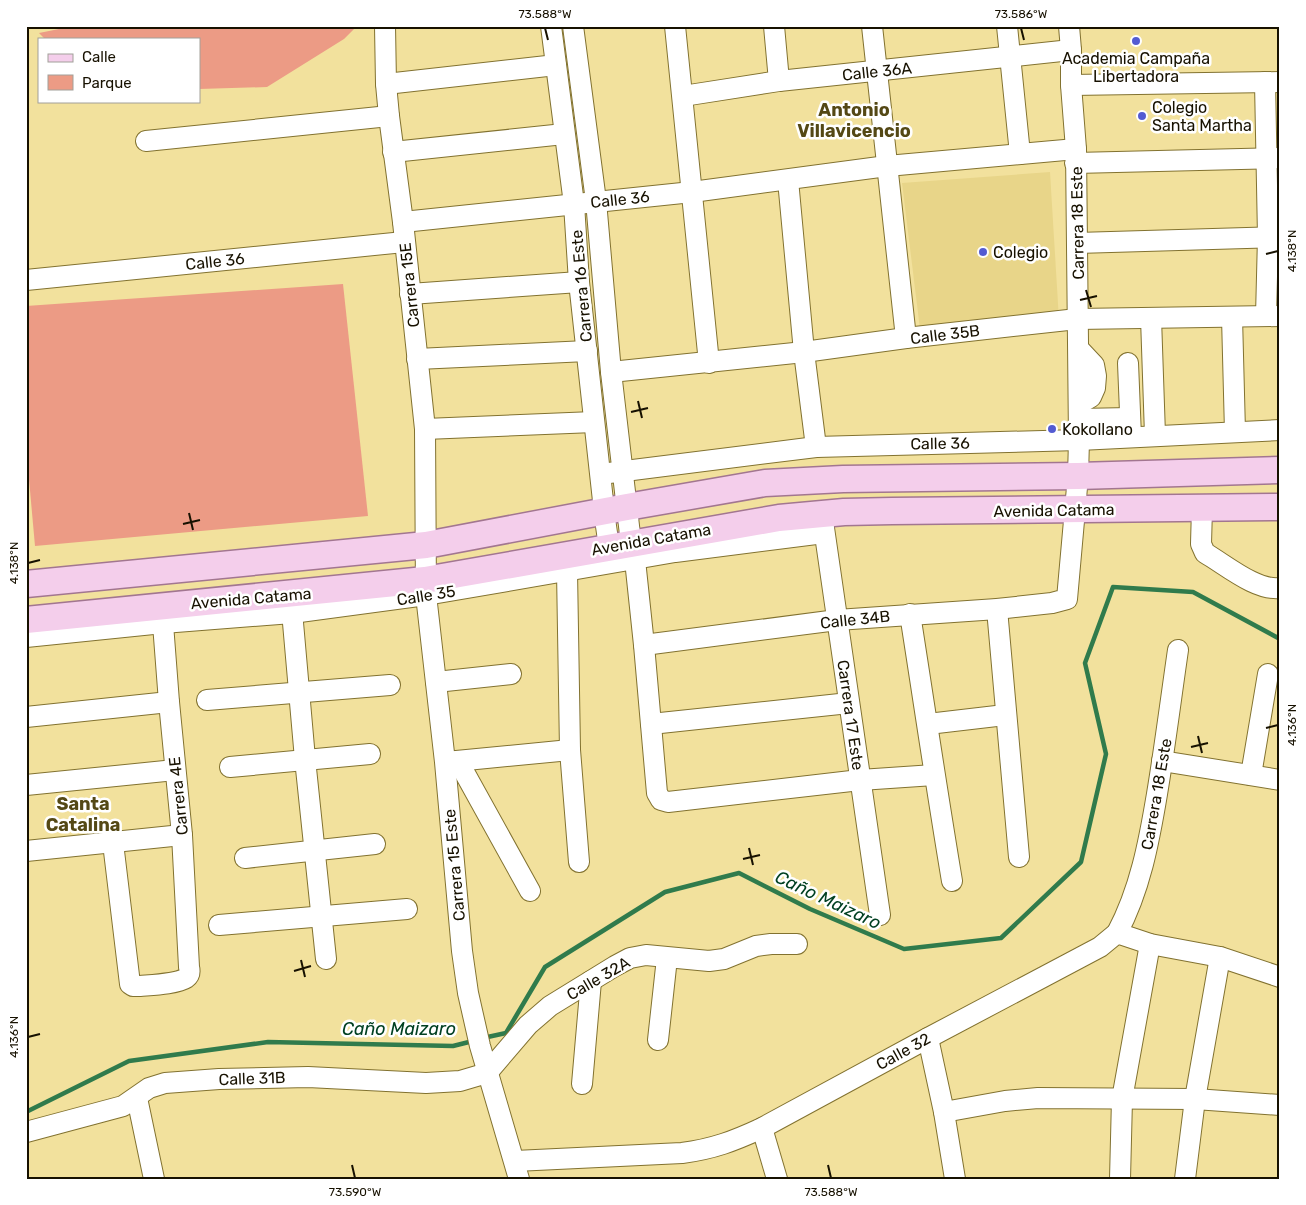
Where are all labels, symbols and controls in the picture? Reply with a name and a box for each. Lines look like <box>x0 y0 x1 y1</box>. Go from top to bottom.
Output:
text: 73.588°W <box>518 7 572 21</box>
text: 73.586°W <box>995 7 1048 21</box>
marker: Academia Campaña Libertadora <box>1130 35 1142 47</box>
legend <box>38 38 200 102</box>
text: Calle <box>82 48 116 66</box>
place label: Academia Campaña Libertadora <box>1062 49 1210 86</box>
street label: Calle 36A <box>841 58 913 85</box>
text: Parque <box>82 74 132 92</box>
place label: Colegio Santa Martha <box>1152 98 1252 135</box>
district label: Antonio Villavicencio <box>797 99 911 142</box>
marker: Colegio Santa Martha <box>1136 110 1148 122</box>
street label: Carrera 18 Este <box>1067 166 1088 280</box>
street label: Calle 36 <box>590 187 651 212</box>
street label: Carrera 16 Este <box>567 229 596 343</box>
text: 4.138°N <box>1285 230 1299 272</box>
street label: Carrera 15E <box>396 242 423 328</box>
place label: Colegio <box>993 243 1048 262</box>
marker: Colegio <box>977 246 989 258</box>
street label: Calle 36 <box>185 249 246 274</box>
street label: Calle 35B <box>909 321 981 348</box>
place label: Kokollano <box>1062 420 1133 439</box>
marker: Kokollano <box>1046 423 1058 435</box>
street label: Calle 36 <box>910 433 970 454</box>
street label: Avenida Catama <box>993 500 1115 521</box>
street label: Avenida Catama <box>590 520 712 559</box>
text: 4.138°N <box>7 542 21 584</box>
street label: Calle 35 <box>395 581 457 610</box>
street label: Avenida Catama <box>190 584 312 613</box>
street label: Calle 34B <box>819 606 891 633</box>
street label: Carrera 17 Este <box>833 659 868 771</box>
text: 4.136°N <box>1285 704 1299 746</box>
street label: Carrera 18 Este <box>1137 737 1176 851</box>
street label: Carrera 4E <box>165 756 192 836</box>
district label: Santa Catalina <box>46 793 120 836</box>
street label: Carrera 15 Este <box>440 808 469 922</box>
water label: Caño Maizaro <box>772 866 884 934</box>
street label: Calle 32A <box>563 953 633 1004</box>
text: 4.136°N <box>7 1016 21 1058</box>
water label: Caño Maizaro <box>342 1018 456 1040</box>
street label: Calle 32 <box>873 1029 934 1074</box>
street label: Calle 31B <box>218 1068 286 1089</box>
text: 73.590°W <box>329 1185 382 1199</box>
text: 73.588°W <box>804 1185 858 1199</box>

